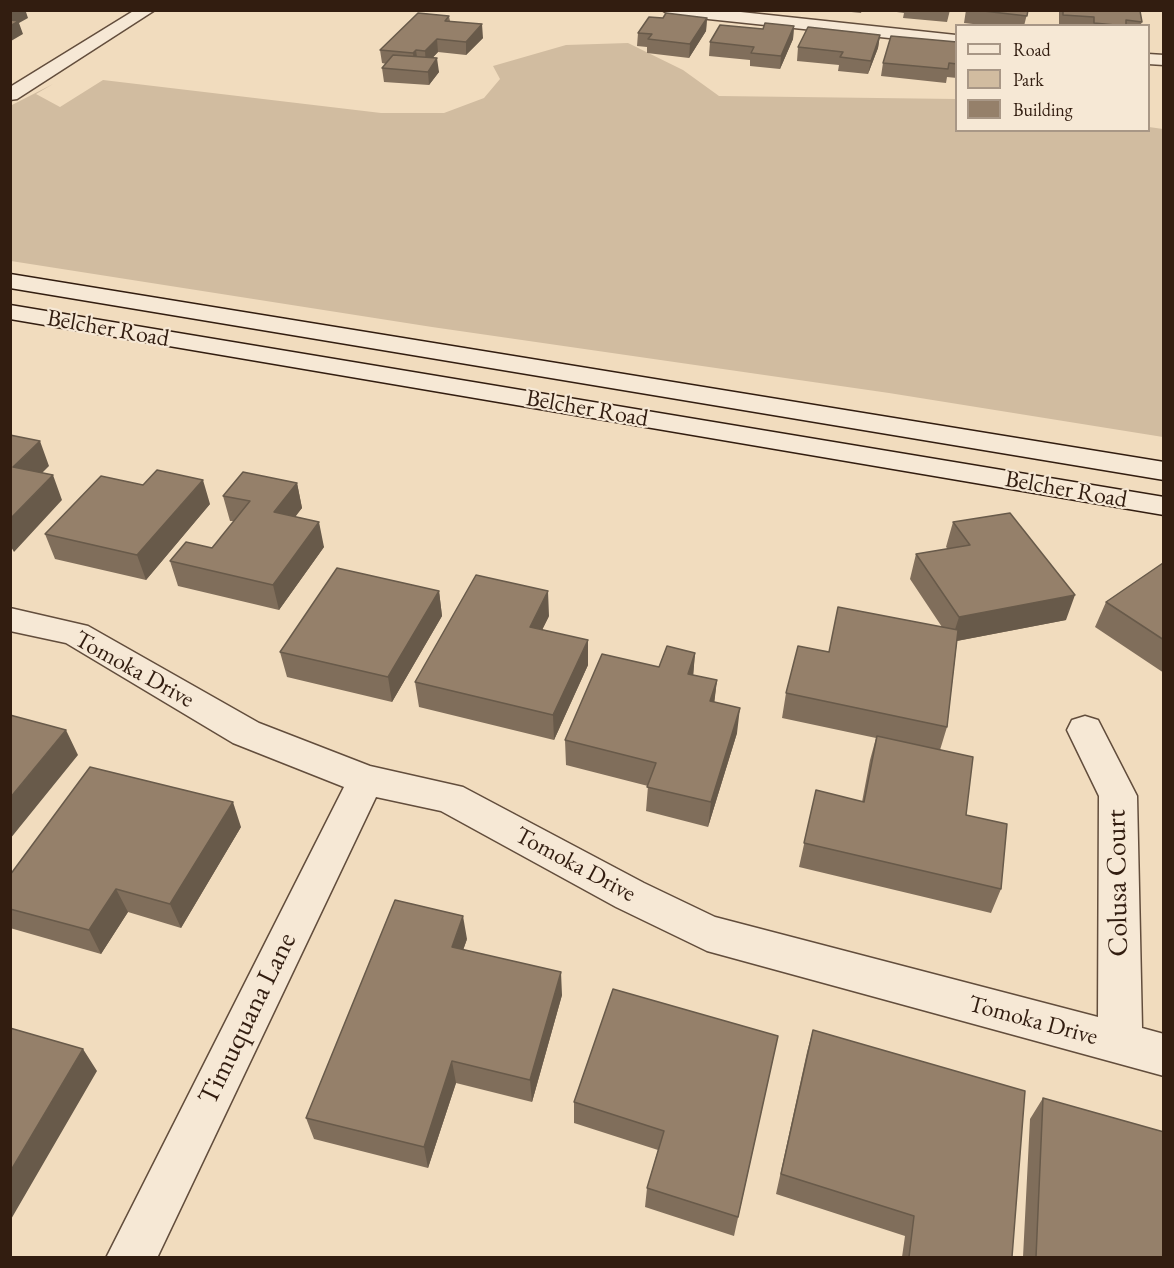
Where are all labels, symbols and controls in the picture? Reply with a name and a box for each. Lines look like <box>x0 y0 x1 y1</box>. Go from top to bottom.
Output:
legend <box>955 24 1150 132</box>
text: Road <box>1013 38 1051 61</box>
text: Park <box>1013 68 1044 91</box>
text: Building <box>1013 98 1073 121</box>
street label: Belcher Road <box>45 304 171 354</box>
street label: Belcher Road <box>524 384 650 434</box>
street label: Belcher Road <box>1003 465 1129 515</box>
street label: Tomoka Drive <box>69 625 199 715</box>
street label: Colusa Court <box>1100 809 1136 957</box>
street label: Tomoka Drive <box>510 821 640 909</box>
street label: Timuquana Lane <box>192 927 304 1111</box>
street label: Tomoka Drive <box>965 990 1101 1052</box>

